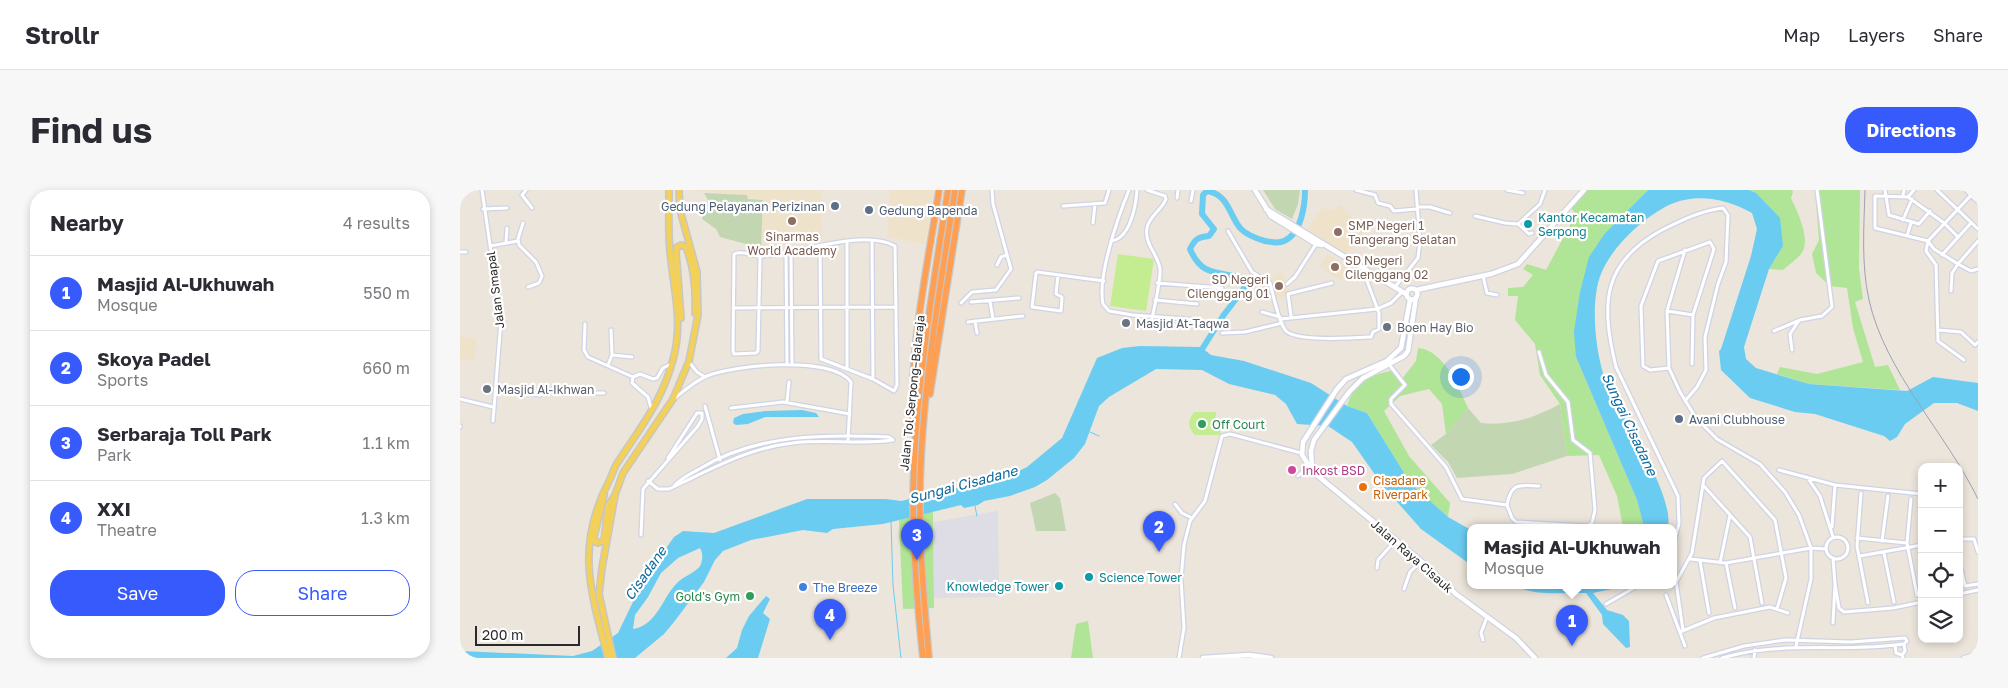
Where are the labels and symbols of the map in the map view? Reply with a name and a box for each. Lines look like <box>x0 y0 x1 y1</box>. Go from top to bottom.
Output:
place label: Gedung Pelayanan Perizinan <box>661 199 825 214</box>
marker: Gedung Pelayanan Perizinan <box>829 200 841 212</box>
place label: Gedung Bapenda <box>879 203 978 218</box>
marker: Gedung Bapenda <box>863 204 875 216</box>
place label: Kantor Kecamatan Serpong <box>1538 210 1644 239</box>
marker: Sinarmas World Academy <box>786 215 798 227</box>
place label: SMP Negeri 1 Tangerang Selatan <box>1348 218 1456 247</box>
marker: Kantor Kecamatan Serpong <box>1522 218 1534 230</box>
marker: SMP Negeri 1 Tangerang Selatan <box>1332 226 1344 238</box>
place label: Sinarmas World Academy <box>747 229 837 258</box>
street label: Jalan Smapal <box>483 250 507 329</box>
place label: SD Negeri Cilenggang 02 <box>1345 253 1428 282</box>
marker: SD Negeri Cilenggang 02 <box>1329 261 1341 273</box>
place label: SD Negeri Cilenggang 01 <box>1187 272 1269 301</box>
marker: SD Negeri Cilenggang 01 <box>1273 280 1285 292</box>
street label: Jalan Tol Serpong–Balaraja <box>896 314 928 472</box>
place label: Masjid At-Taqwa <box>1136 316 1229 331</box>
marker: Masjid At-Taqwa <box>1120 317 1132 329</box>
place label: Boen Hay Bio <box>1397 320 1473 335</box>
marker: Boen Hay Bio <box>1381 321 1393 333</box>
your location <box>1448 364 1474 390</box>
water label: Sungai Cisadane <box>1599 370 1662 479</box>
place label: Masjid Al-Ikhwan <box>497 382 594 397</box>
marker: Masjid Al-Ikhwan <box>481 383 493 395</box>
place label: Avani Clubhouse <box>1689 412 1785 427</box>
marker: Avani Clubhouse <box>1673 413 1685 425</box>
place label: Off Court <box>1212 417 1265 432</box>
marker: Off Court <box>1196 418 1208 430</box>
water label: Sungai Cisadane <box>907 461 1020 507</box>
place label: Inkost BSD <box>1302 463 1365 478</box>
marker: Inkost BSD <box>1286 464 1298 476</box>
place label: Cisadane Riverpark <box>1373 473 1428 502</box>
marker: Cisadane Riverpark <box>1357 481 1369 493</box>
pin: 2 <box>1143 511 1175 552</box>
street label: Jalan Raya Cisauk <box>1368 516 1456 596</box>
pin: 3 <box>901 519 933 560</box>
water label: Cisadane <box>620 542 670 603</box>
place label: Science Tower <box>1099 570 1182 585</box>
marker: Science Tower <box>1083 571 1095 583</box>
place label: Knowledge Tower <box>946 579 1049 594</box>
place label: The Breeze <box>813 580 877 595</box>
marker: Knowledge Tower <box>1053 580 1065 592</box>
marker: The Breeze <box>797 581 809 593</box>
place label: Gold's Gym <box>675 589 740 604</box>
marker: Gold's Gym <box>744 590 756 602</box>
pin: 4 <box>814 599 846 640</box>
pin: 1 <box>1556 605 1588 646</box>
scale bar <box>475 623 580 646</box>

